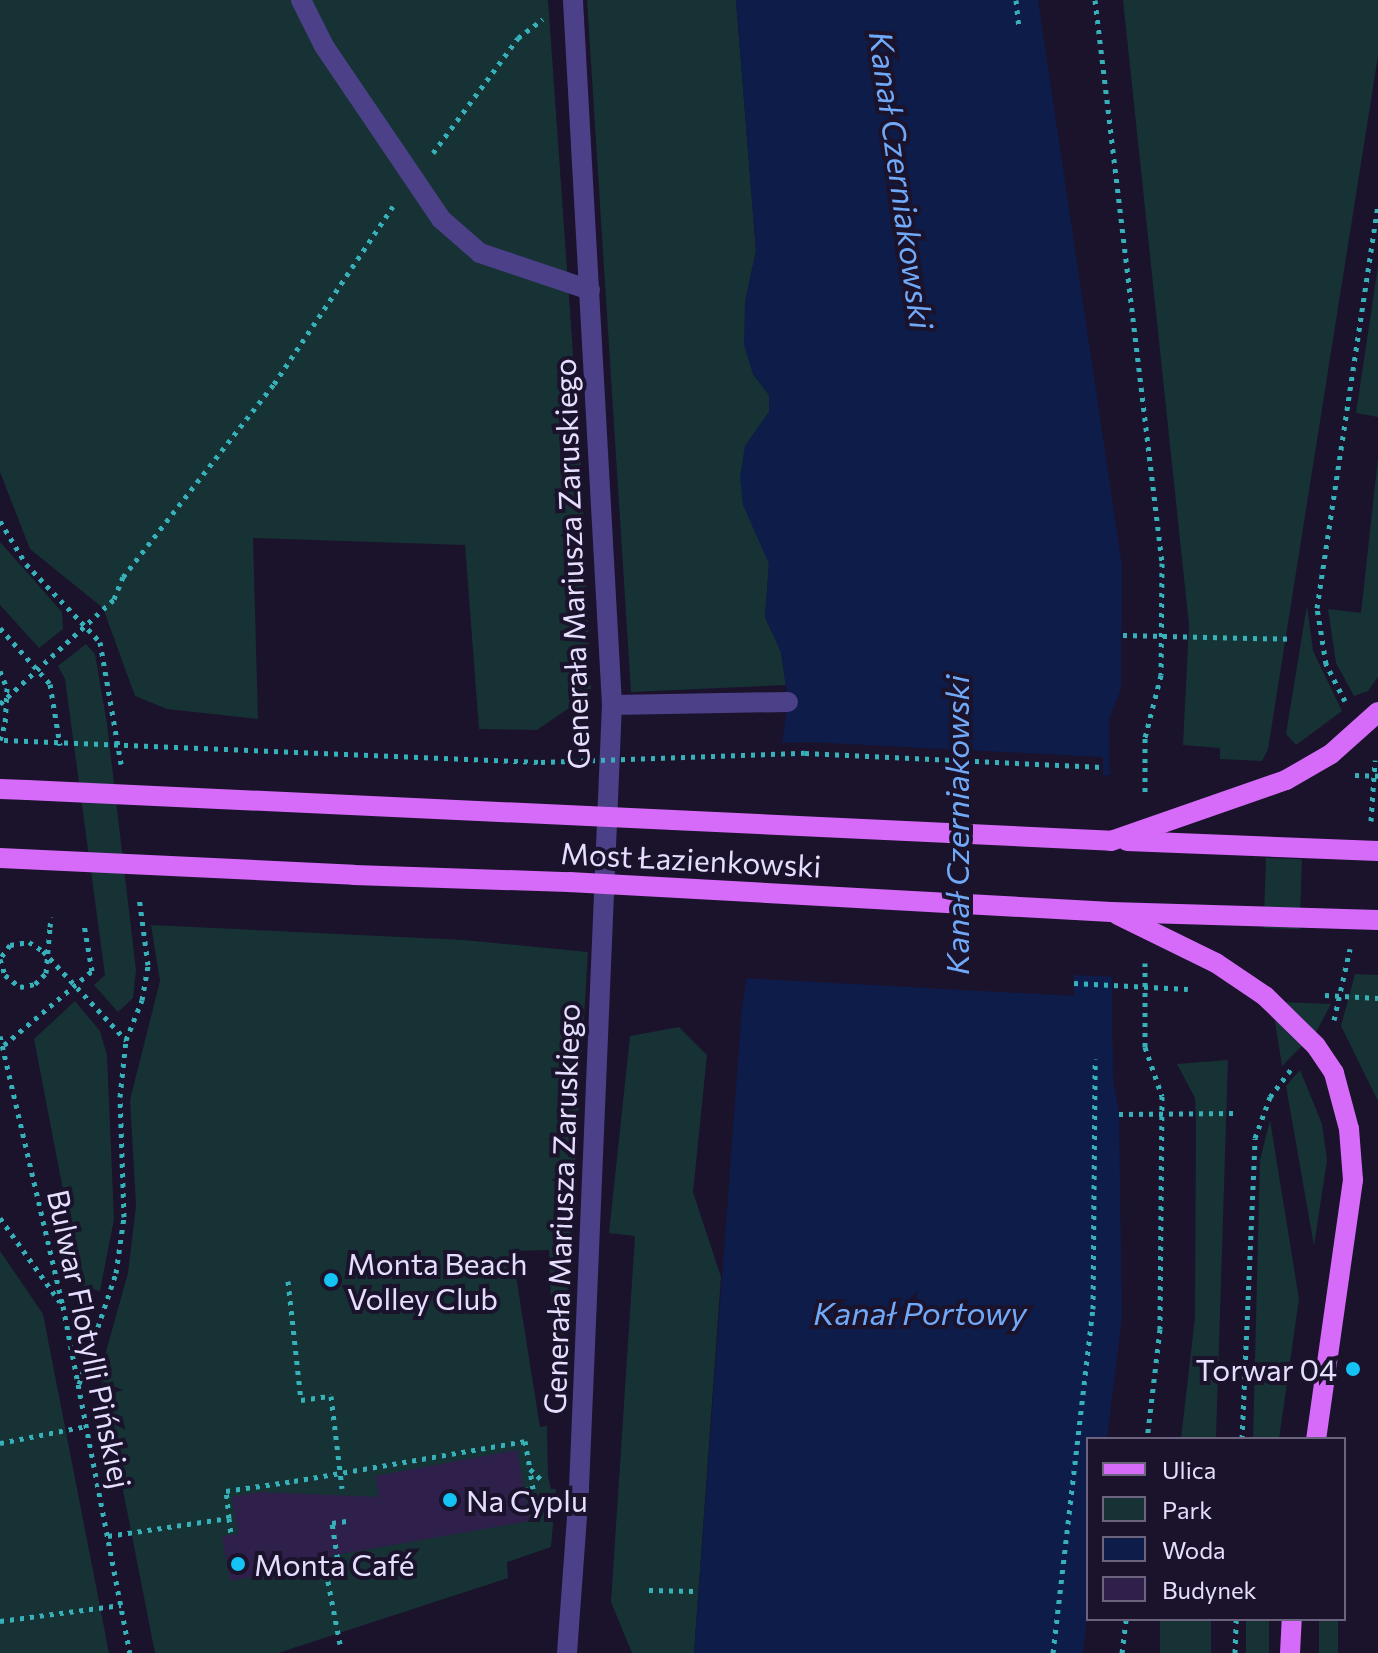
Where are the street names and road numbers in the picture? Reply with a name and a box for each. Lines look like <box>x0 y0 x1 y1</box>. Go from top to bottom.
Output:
street label: Generała Mariusza Zaruskiego <box>546 358 596 770</box>
street label: Most Łazienkowski <box>560 834 822 884</box>
street label: Generała Mariusza Zaruskiego <box>536 1003 586 1415</box>
street label: Bulwar Flotylli Pińskiej <box>41 1186 139 1492</box>

